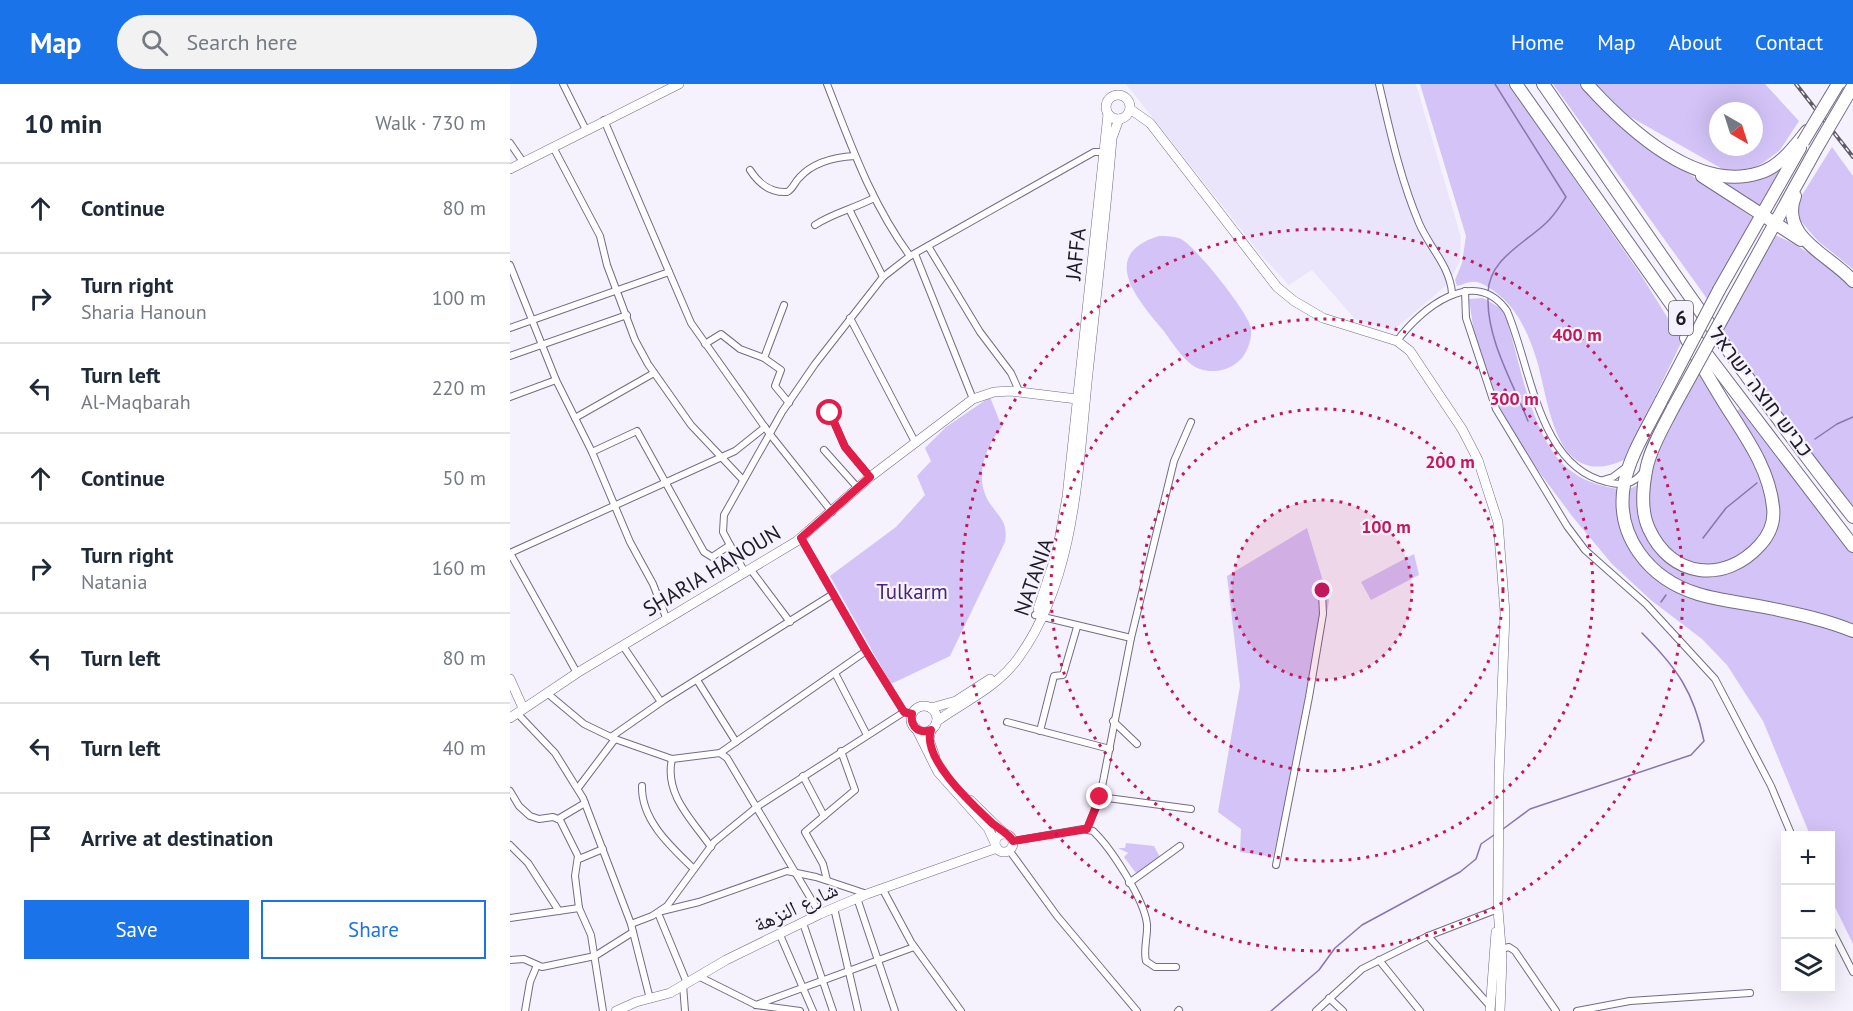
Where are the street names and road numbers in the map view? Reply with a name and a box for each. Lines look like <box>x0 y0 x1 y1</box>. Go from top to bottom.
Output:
street label: JAFFA <box>1059 226 1092 282</box>
road number: 6 <box>1669 301 1693 335</box>
street label: כביש חוצה ישראל <box>1703 321 1819 462</box>
street label: SHARIA HANOUN <box>638 519 786 622</box>
street label: NATANIA <box>1008 534 1060 619</box>
street label: شارع النزهة <box>749 875 842 938</box>

